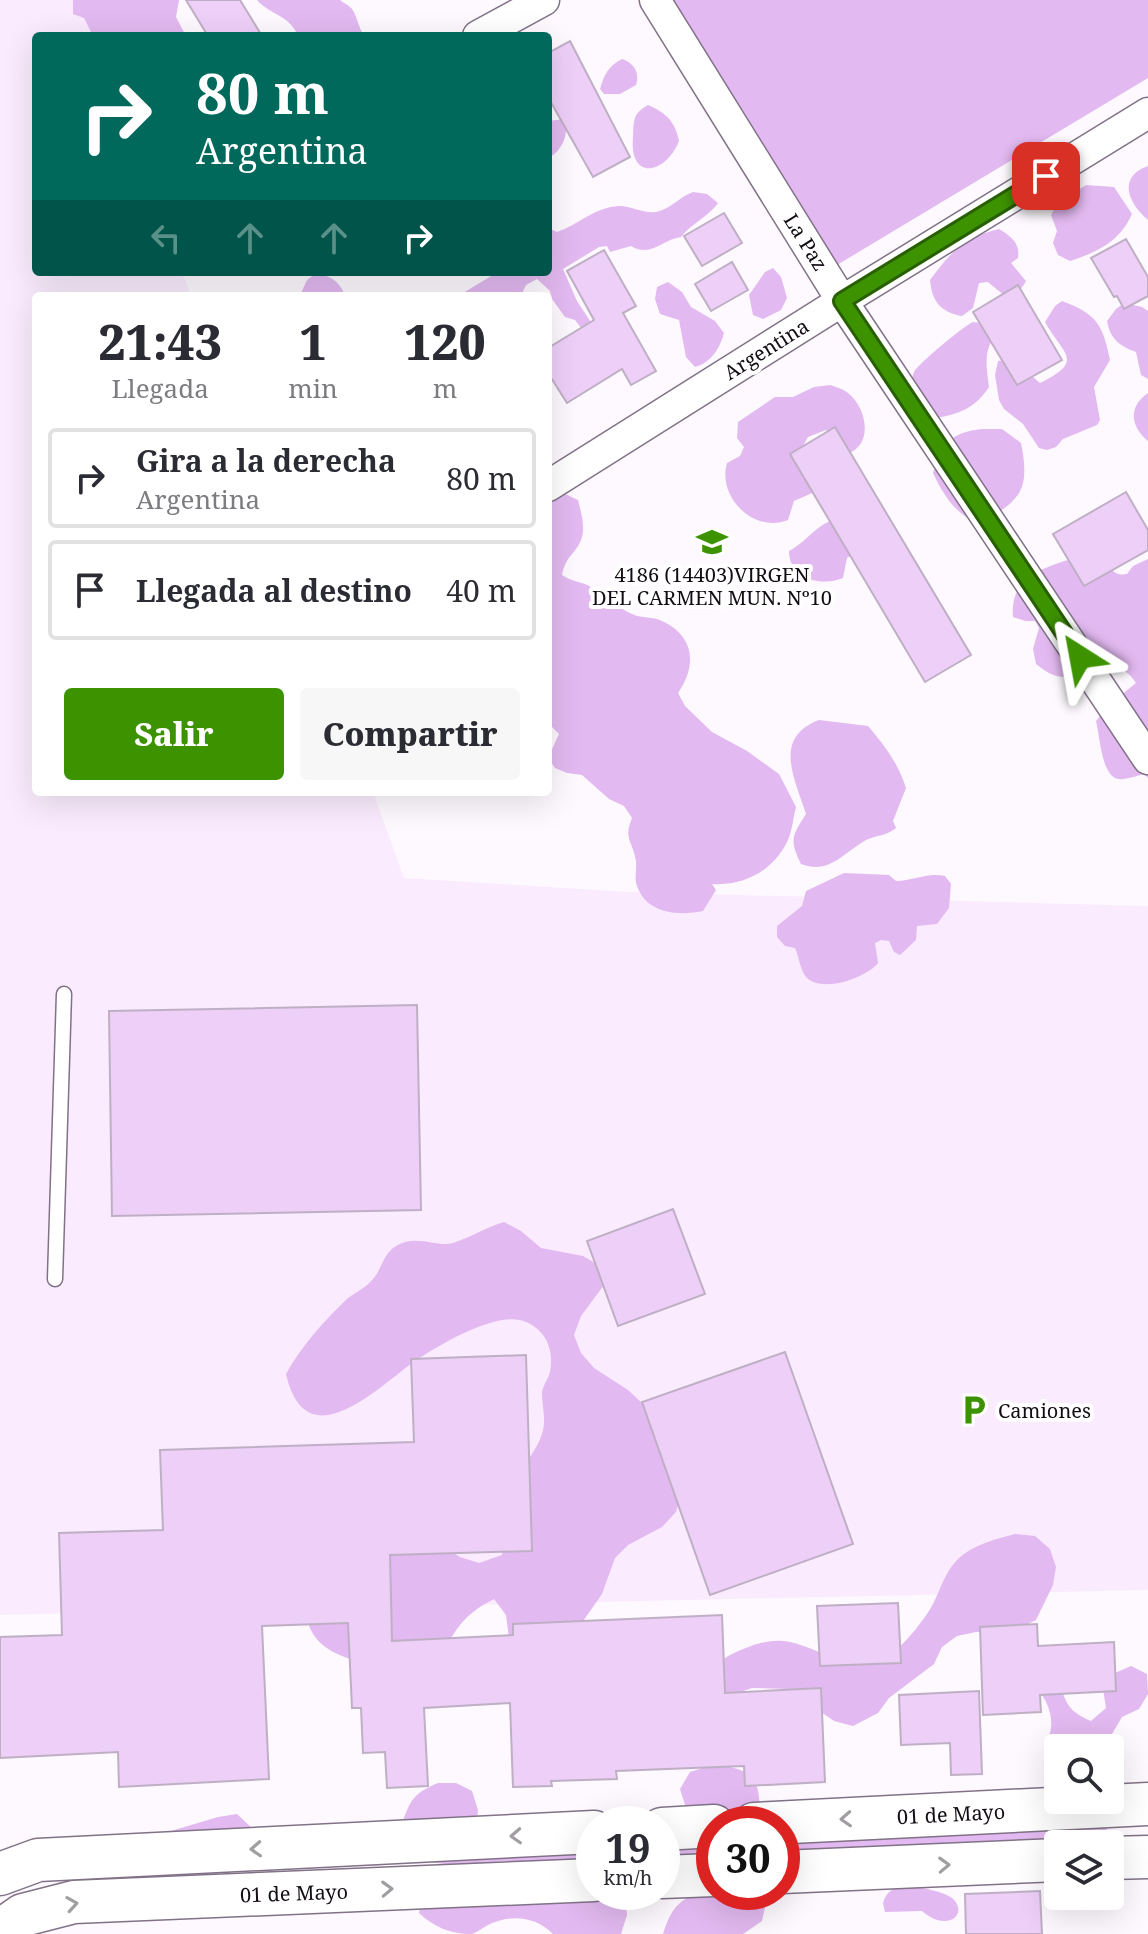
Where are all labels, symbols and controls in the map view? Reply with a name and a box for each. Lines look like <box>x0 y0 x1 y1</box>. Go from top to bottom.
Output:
text: 80 m <box>196 54 329 130</box>
icon: right <box>64 64 168 168</box>
text: Argentina <box>196 126 368 175</box>
pin <box>1012 142 1080 210</box>
icon: arrive <box>1024 154 1068 198</box>
street label: La Paz <box>778 208 834 276</box>
icon: left <box>144 216 188 260</box>
icon: ahead <box>228 216 272 260</box>
icon: ahead <box>312 216 356 260</box>
icon: right <box>396 216 440 260</box>
text: 21:43 <box>98 309 222 374</box>
text: 1 <box>299 309 327 374</box>
text: 120 <box>404 309 486 374</box>
street label: Argentina <box>718 312 814 386</box>
text: Llegada <box>111 370 209 406</box>
text: min <box>288 370 338 406</box>
text: m <box>433 370 457 406</box>
text: Gira a la derecha <box>136 440 396 481</box>
icon: right <box>68 456 112 500</box>
text: 80 m <box>446 458 516 499</box>
text: Argentina <box>136 481 260 517</box>
school or university icon: 4186 (14403)VIRGEN DEL CARMEN MUN. Nº10 <box>695 525 729 559</box>
place label: 4186 (14403)VIRGEN DEL CARMEN MUN. Nº10 <box>592 561 832 611</box>
icon: arrive <box>68 568 112 612</box>
text: Llegada al destino <box>136 570 412 611</box>
text: 40 m <box>446 570 516 611</box>
position arrow <box>1038 615 1122 699</box>
button: Salir <box>64 688 284 780</box>
button: Compartir <box>300 688 520 780</box>
parking icon: Camiones <box>957 1393 991 1427</box>
place label: Camiones <box>998 1397 1091 1424</box>
map controls <box>1044 1734 1124 1910</box>
button: search <box>1044 1734 1124 1814</box>
street label: 01 de Mayo <box>896 1798 1006 1830</box>
speed limit sign: 30 <box>696 1806 800 1910</box>
one-way arrow <box>839 1811 852 1828</box>
text: 19 <box>605 1820 651 1875</box>
one-way arrow <box>509 1827 522 1844</box>
button: layers <box>1044 1830 1124 1910</box>
one-way arrow <box>249 1840 262 1857</box>
one-way arrow <box>938 1857 951 1874</box>
text: km/h <box>603 1864 653 1891</box>
street label: 01 de Mayo <box>239 1878 349 1908</box>
one-way arrow <box>381 1881 394 1898</box>
one-way arrow <box>65 1896 79 1913</box>

